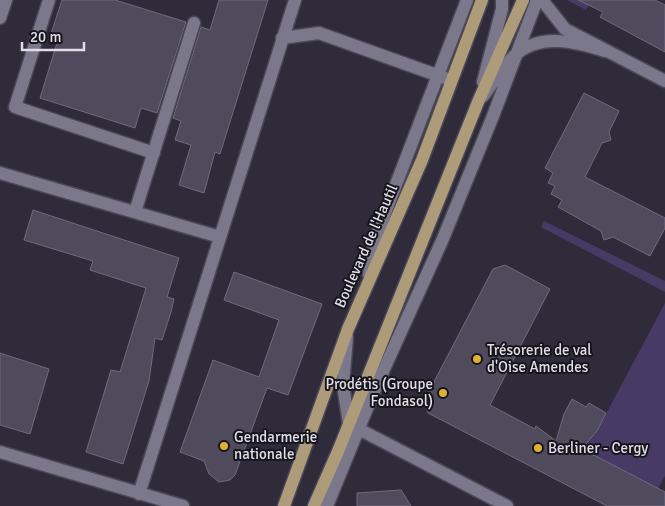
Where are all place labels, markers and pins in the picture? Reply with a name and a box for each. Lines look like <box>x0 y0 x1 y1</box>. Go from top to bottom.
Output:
place label: Trésorerie de val d'Oise Amendes <box>487 341 592 376</box>
marker: Trésorerie de val d'Oise Amendes <box>471 353 483 365</box>
place label: Prodétis (Groupe Fondasol) <box>326 375 433 410</box>
marker: Prodétis (Groupe Fondasol) <box>437 387 449 399</box>
place label: Gendarmerie nationale <box>234 428 317 463</box>
place label: Berliner - Cergy <box>548 439 648 457</box>
marker: Gendarmerie nationale <box>218 440 230 452</box>
marker: Berliner - Cergy <box>532 442 544 454</box>

